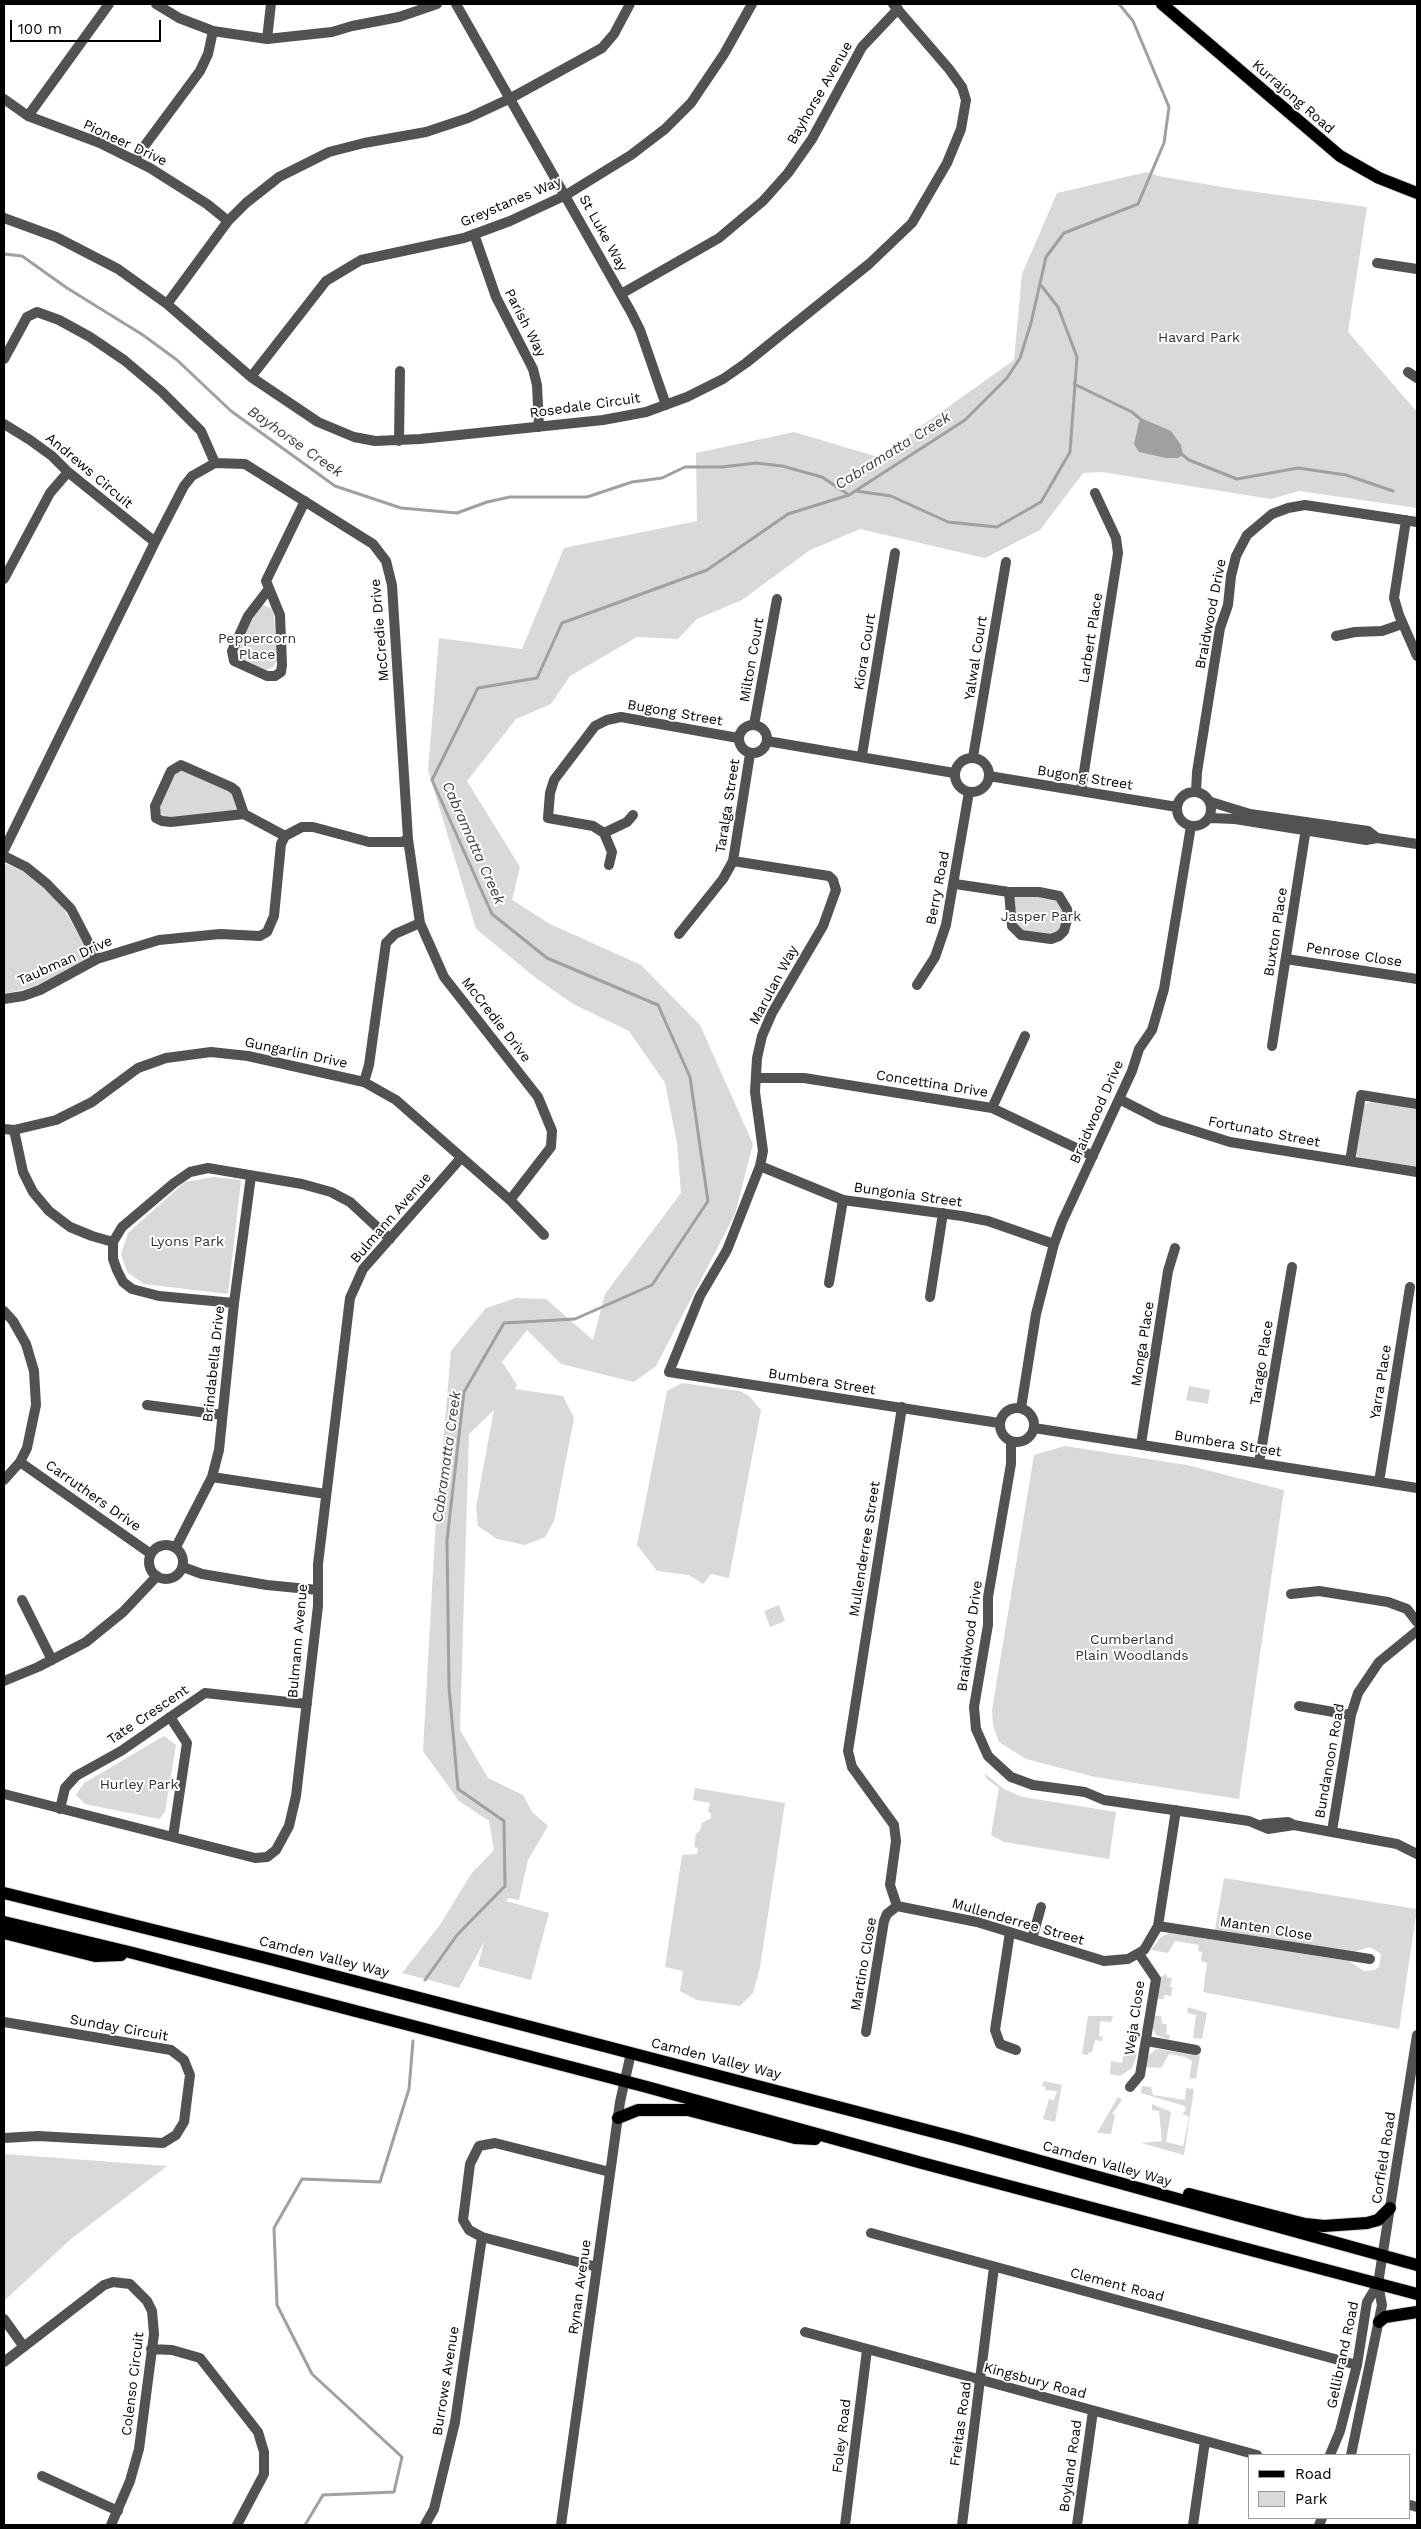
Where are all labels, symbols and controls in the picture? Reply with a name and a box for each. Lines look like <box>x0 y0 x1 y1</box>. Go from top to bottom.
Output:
scale bar <box>12 10 164 42</box>
text: 100 m <box>18 20 62 38</box>
street label: Bayhorse Avenue <box>784 39 856 147</box>
street label: Kurrajong Road <box>1248 57 1338 137</box>
street label: Pioneer Drive <box>80 116 170 170</box>
street label: Greystanes Way <box>458 173 564 231</box>
street label: St Luke Way <box>575 192 631 274</box>
street label: Parish Way <box>501 286 549 360</box>
park label: Havard Park <box>1158 330 1240 346</box>
street label: Rosedale Circuit <box>529 390 641 422</box>
water label: Bayhorse Creek <box>244 403 346 481</box>
water label: Cabramatta Creek <box>832 408 954 494</box>
street label: Andrews Circuit <box>42 430 136 512</box>
street label: Braidwood Drive <box>1192 558 1230 670</box>
street label: McCredie Drive <box>367 578 393 682</box>
street label: Larbert Place <box>1076 592 1106 684</box>
street label: Kiora Court <box>851 613 879 691</box>
street label: Yalwal Court <box>961 615 991 701</box>
street label: Milton Court <box>736 617 768 703</box>
park label: Peppercorn Place <box>218 631 296 664</box>
street label: Bugong Street <box>626 696 724 730</box>
street label: Taralga Street <box>712 758 744 854</box>
street label: Bugong Street <box>1036 762 1134 794</box>
water label: Cabramatta Creek <box>438 779 508 907</box>
street label: Berry Road <box>923 850 953 926</box>
street label: Buxton Place <box>1261 886 1291 978</box>
park label: Jasper Park <box>1001 909 1081 925</box>
street label: Taubman Drive <box>15 933 115 989</box>
street label: Penrose Close <box>1305 939 1403 971</box>
street label: Marulan Way <box>746 942 802 1028</box>
street label: McCredie Drive <box>458 974 534 1066</box>
street label: Gungarlin Drive <box>243 1034 349 1072</box>
street label: Braidwood Drive <box>1067 1058 1127 1166</box>
street label: Concettina Drive <box>875 1067 989 1101</box>
street label: Fortunato Street <box>1207 1113 1321 1151</box>
street label: Bulmann Avenue <box>347 1169 435 1267</box>
street label: Bungonia Street <box>853 1179 963 1211</box>
park label: Lyons Park <box>150 1234 224 1250</box>
street label: Monga Place <box>1128 1300 1158 1388</box>
street label: Brindabella Drive <box>200 1305 228 1423</box>
street label: Tarago Place <box>1247 1319 1277 1407</box>
street label: Yarra Place <box>1367 1343 1395 1421</box>
street label: Bumbera Street <box>767 1365 877 1399</box>
water label: Cabramatta Creek <box>429 1390 465 1524</box>
street label: Bumbera Street <box>1173 1427 1283 1461</box>
street label: Carruthers Drive <box>42 1457 144 1535</box>
street label: Mullenderree Street <box>846 1480 884 1618</box>
street label: Braidwood Drive <box>954 1580 986 1692</box>
street label: Bulmann Avenue <box>285 1583 311 1699</box>
park label: Cumberland Plain Woodlands <box>1075 1632 1189 1664</box>
street label: Tate Crescent <box>104 1682 192 1748</box>
street label: Bundanoon Road <box>1312 1702 1348 1820</box>
park label: Hurley Park <box>100 1777 178 1793</box>
street label: Mullenderree Street <box>950 1895 1086 1949</box>
street label: Manten Close <box>1219 1913 1313 1945</box>
street label: Martino Close <box>848 1916 880 2012</box>
street label: Camden Valley Way <box>257 1933 391 1981</box>
street label: Weja Close <box>1121 1980 1149 2056</box>
street label: Sunday Circuit <box>69 2011 169 2045</box>
street label: Camden Valley Way <box>649 2035 783 2083</box>
street label: Corfield Road <box>1368 2111 1400 2205</box>
street label: Camden Valley Way <box>1041 2138 1173 2190</box>
street label: Rynan Avenue <box>565 2239 595 2335</box>
street label: Clement Road <box>1068 2264 1166 2306</box>
street label: Gellibrand Road <box>1323 2300 1363 2410</box>
street label: Burrows Avenue <box>429 2325 463 2437</box>
street label: Colenso Circuit <box>118 2331 148 2437</box>
street label: Kingsbury Road <box>982 2359 1088 2403</box>
street label: Freitas Road <box>947 2381 975 2467</box>
street label: Foley Road <box>829 2398 855 2474</box>
street label: Boyland Road <box>1056 2419 1086 2513</box>
legend <box>1248 2454 1411 2519</box>
text: Road <box>1295 2465 1332 2483</box>
text: Park <box>1295 2490 1327 2508</box>

